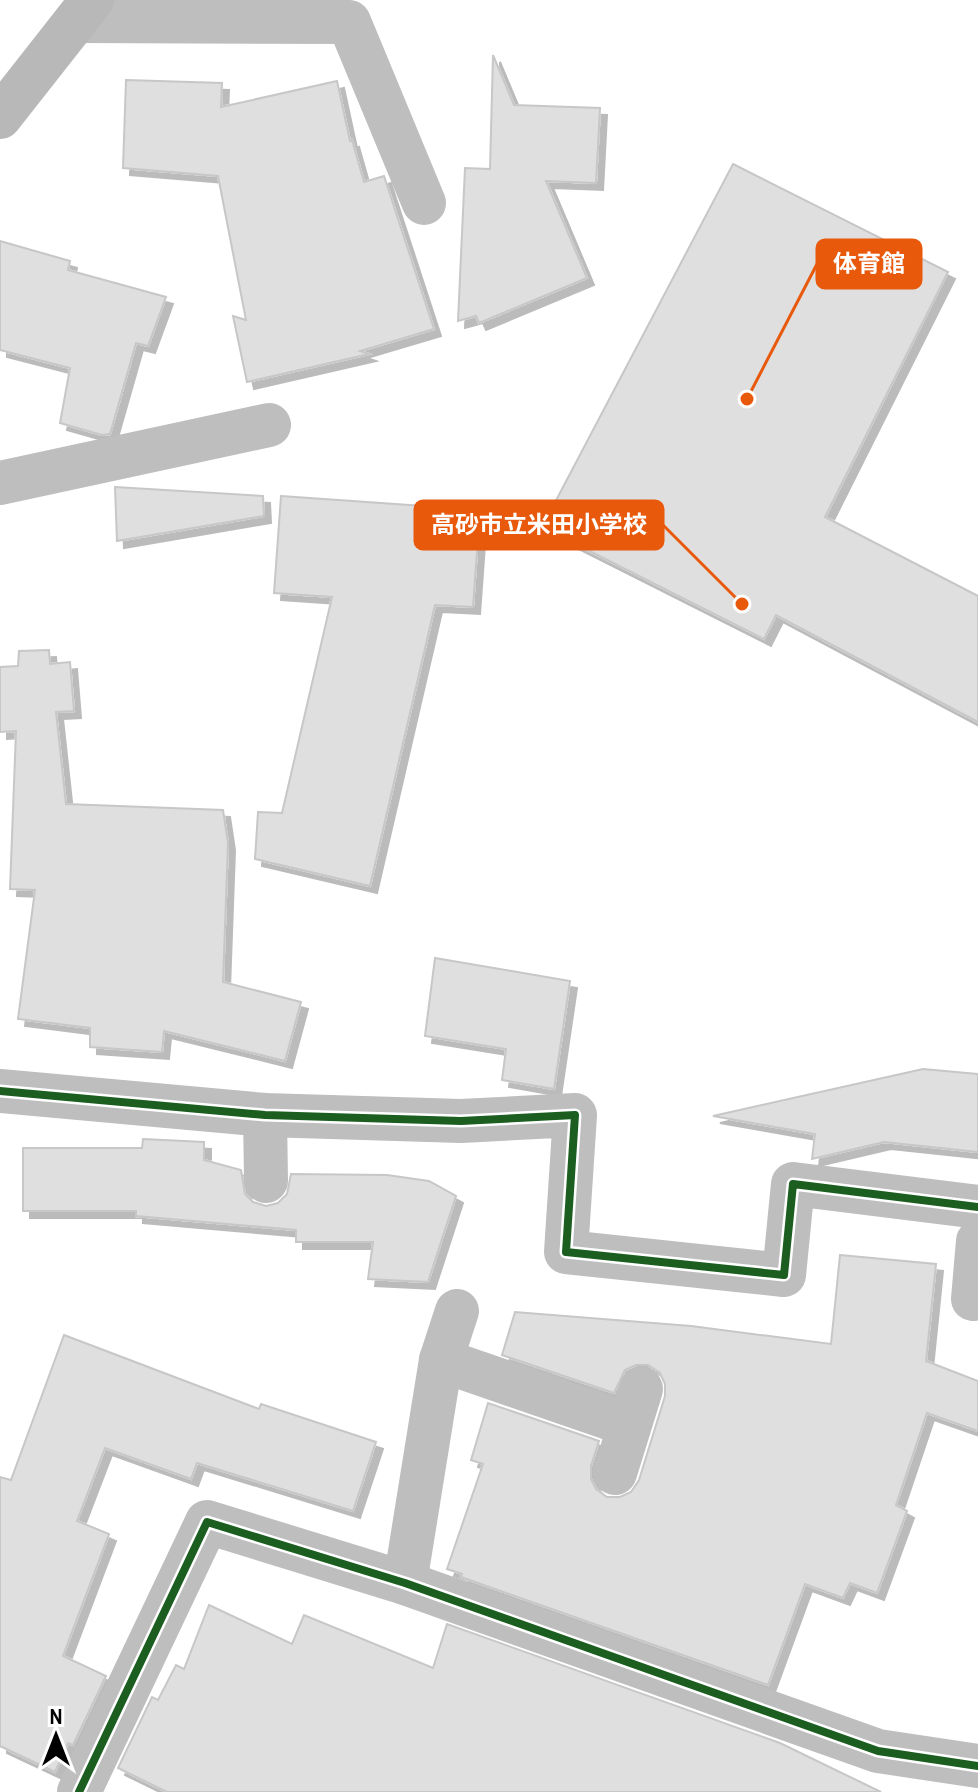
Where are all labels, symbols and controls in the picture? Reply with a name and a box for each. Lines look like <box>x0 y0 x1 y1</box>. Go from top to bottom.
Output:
callout: 体育館 <box>817 240 921 288</box>
text: 体育館 <box>833 247 905 279</box>
callout: 高砂市立米田小学校 <box>415 501 663 549</box>
text: 高砂市立米田小学校 <box>431 508 647 540</box>
north arrow <box>16 1696 96 1776</box>
text: N <box>49 1701 63 1731</box>

